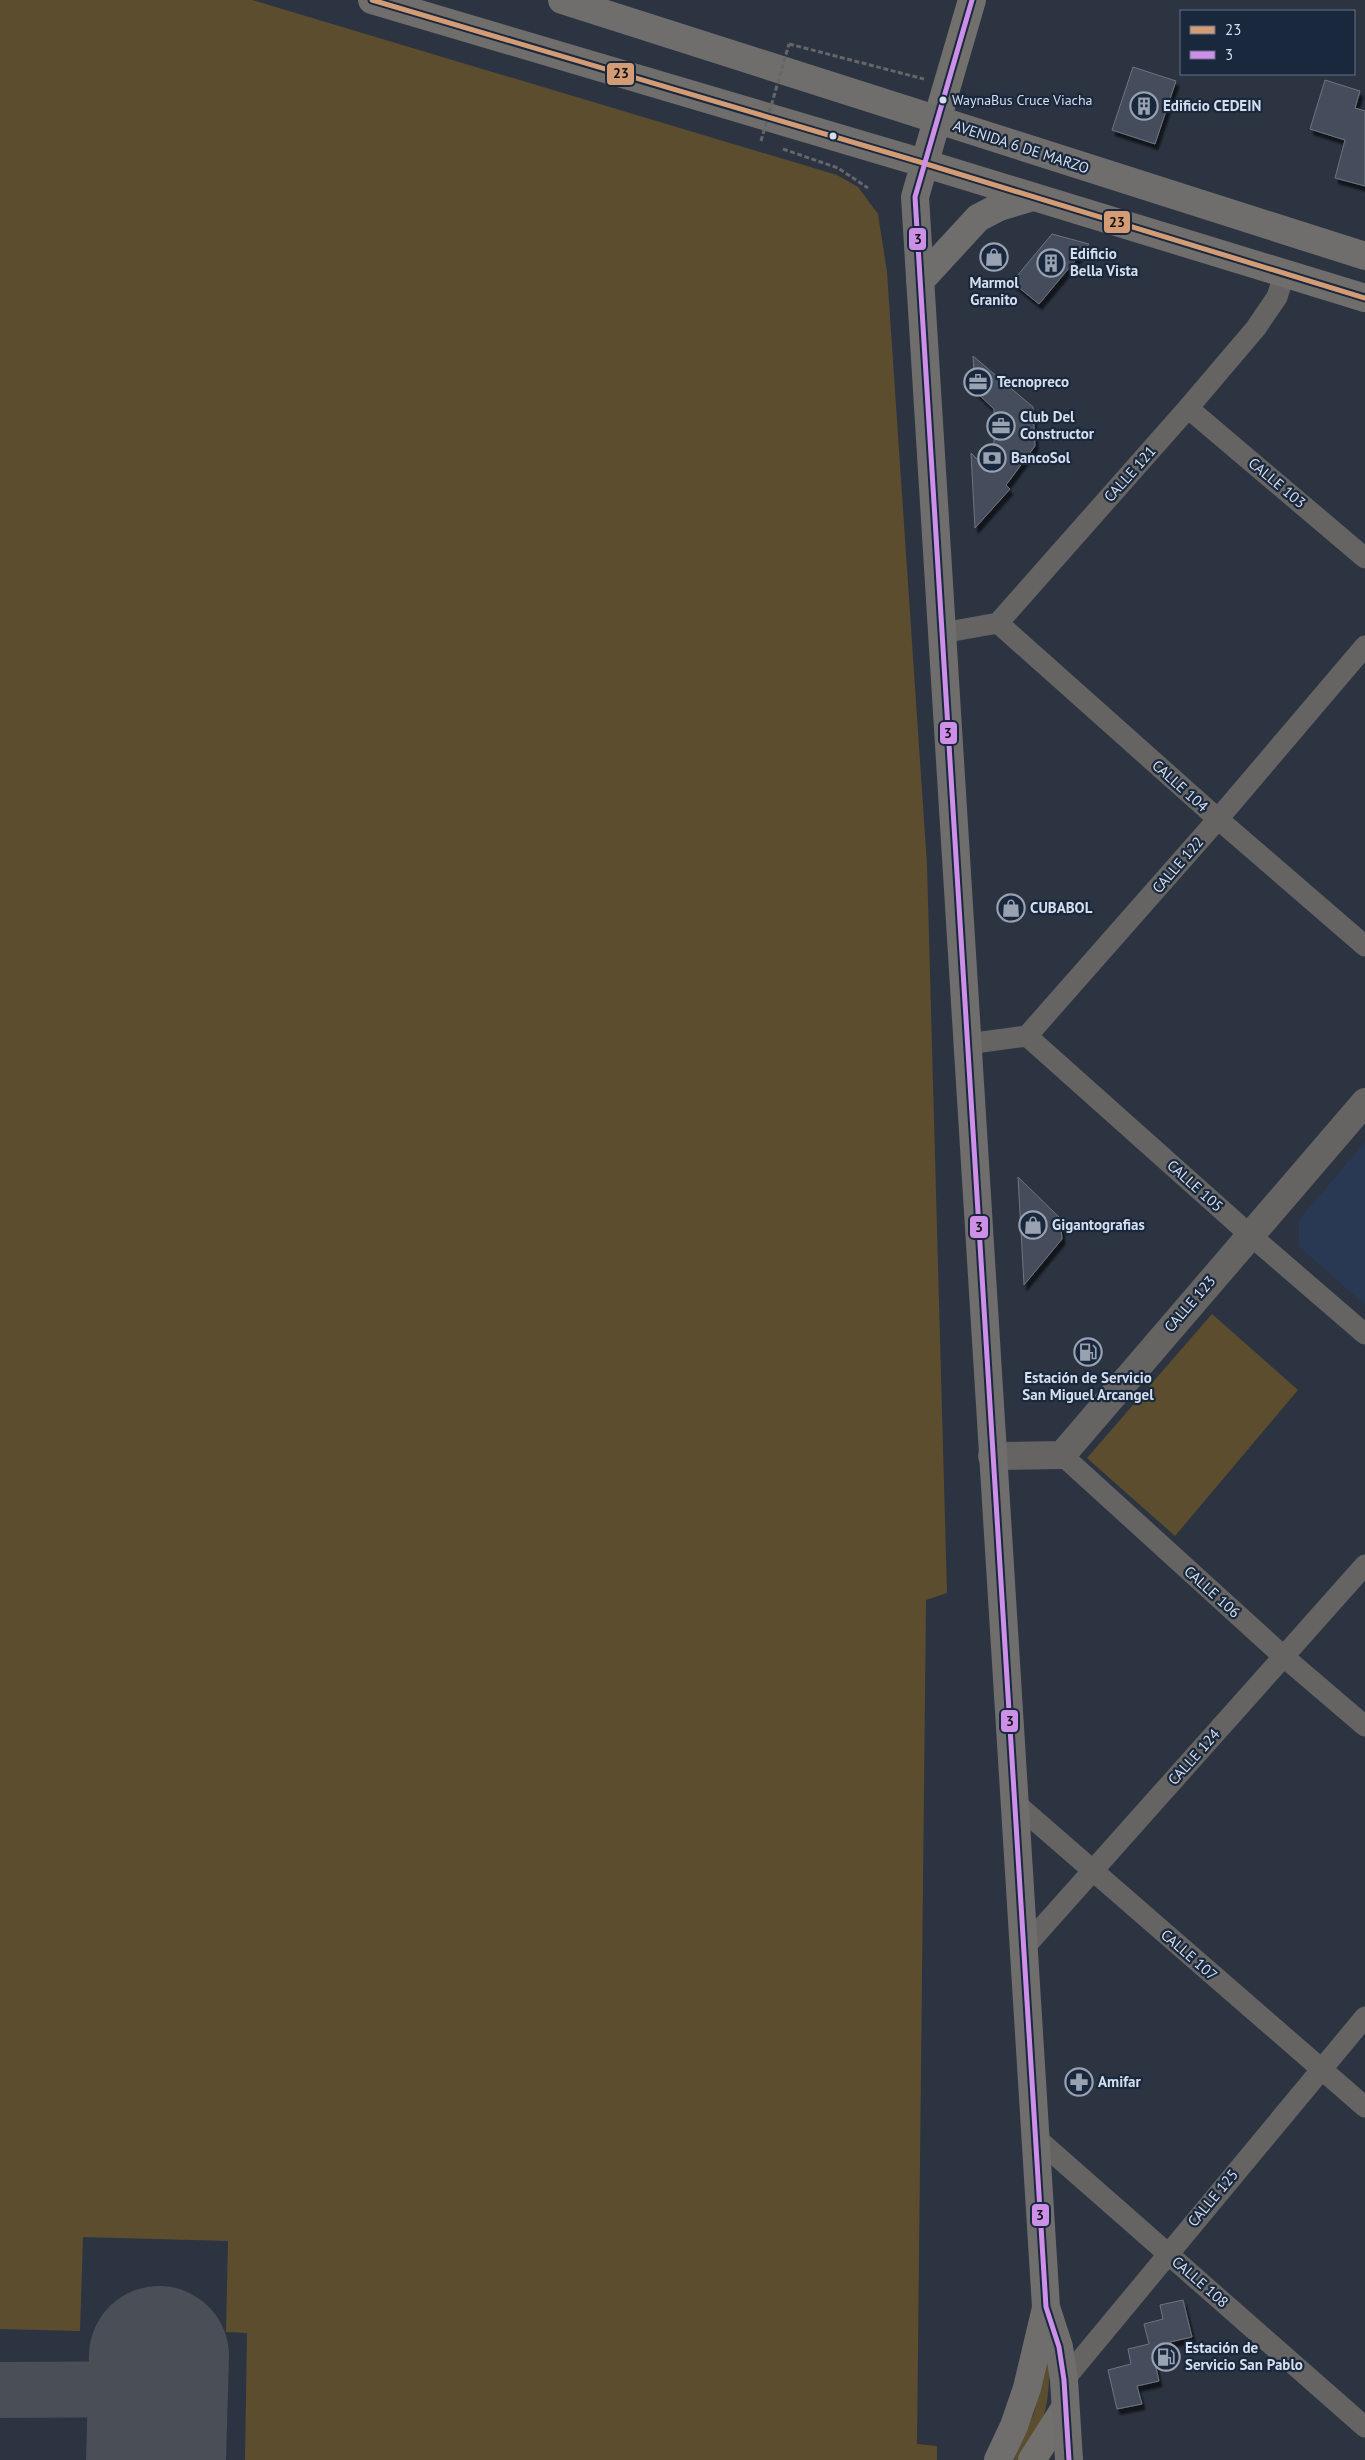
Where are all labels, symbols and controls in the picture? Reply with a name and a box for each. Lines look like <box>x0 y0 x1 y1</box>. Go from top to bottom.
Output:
legend <box>1180 10 1355 75</box>
text: 23 <box>1225 20 1241 39</box>
text: 3 <box>1225 45 1233 64</box>
line badge: 23 <box>606 62 635 86</box>
text: 23 <box>613 64 629 82</box>
place label: WaynaBus Cruce Viacha <box>952 91 1093 109</box>
building icon: Edificio CEDEIN <box>1129 91 1159 121</box>
marker: WaynaBus Cruce Viacha <box>938 95 948 105</box>
place label: Edificio CEDEIN <box>1163 96 1261 115</box>
street label: AVENIDA 6 DE MARZO <box>951 116 1092 178</box>
unlabelled marker <box>828 131 838 141</box>
line badge: 23 <box>1103 210 1131 234</box>
text: 23 <box>1109 213 1125 231</box>
line badge: 3 <box>908 227 927 251</box>
text: 3 <box>914 230 922 248</box>
shop icon: Marmol Granito <box>979 242 1009 272</box>
place label: Edificio Bella Vista <box>1070 244 1138 280</box>
building icon: Edificio Bella Vista <box>1036 248 1066 278</box>
place label: Marmol Granito <box>969 273 1019 309</box>
office icon: Tecnopreco <box>963 367 993 397</box>
place label: Tecnopreco <box>997 372 1069 391</box>
place label: Club Del Constructor <box>1020 407 1095 443</box>
office icon: Club Del Constructor <box>986 411 1016 441</box>
street label: CALLE 121 <box>1099 442 1160 506</box>
bank icon: BancoSol <box>977 443 1007 473</box>
place label: BancoSol <box>1011 448 1071 467</box>
street label: CALLE 103 <box>1245 453 1310 512</box>
line badge: 3 <box>939 721 958 745</box>
text: 3 <box>944 724 952 742</box>
street label: CALLE 104 <box>1148 755 1212 816</box>
street label: CALLE 122 <box>1148 832 1207 897</box>
shop icon: CUBABOL <box>996 893 1026 923</box>
place label: CUBABOL <box>1030 898 1093 917</box>
street label: CALLE 105 <box>1163 1155 1227 1216</box>
shop icon: Gigantografias <box>1018 1210 1048 1240</box>
line badge: 3 <box>969 1215 989 1239</box>
place label: Gigantografias <box>1052 1215 1145 1234</box>
text: 3 <box>975 1218 983 1236</box>
street label: CALLE 123 <box>1160 1271 1219 1336</box>
fuel station icon: Estación de Servicio San Miguel Arcangel <box>1073 1337 1103 1367</box>
place label: Estación de Servicio San Miguel Arcangel <box>1022 1368 1154 1404</box>
street label: CALLE 106 <box>1180 1561 1244 1622</box>
line badge: 3 <box>1000 1709 1019 1733</box>
text: 3 <box>1006 1712 1014 1730</box>
street label: CALLE 124 <box>1163 1725 1224 1789</box>
street label: CALLE 107 <box>1157 1925 1222 1984</box>
pharmacy icon: Amifar <box>1064 2067 1094 2097</box>
place label: Amifar <box>1098 2072 1141 2091</box>
street label: CALLE 125 <box>1183 2165 1242 2230</box>
line badge: 3 <box>1031 2203 1050 2227</box>
text: 3 <box>1036 2206 1044 2224</box>
street label: CALLE 108 <box>1168 2252 1233 2311</box>
place label: Estación de Servicio San Pablo <box>1185 2338 1303 2374</box>
fuel station icon: Estación de Servicio San Pablo <box>1151 2342 1181 2372</box>

